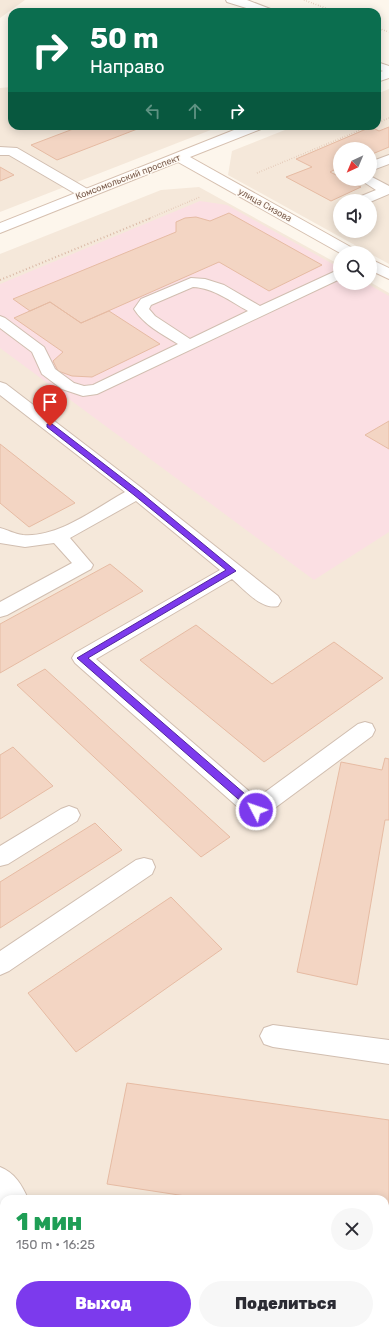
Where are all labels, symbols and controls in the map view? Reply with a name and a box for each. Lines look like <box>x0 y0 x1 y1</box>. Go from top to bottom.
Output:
text: 50 m <box>90 22 159 55</box>
icon: right <box>24 24 76 76</box>
text: Направо <box>90 56 165 78</box>
icon: left <box>142 100 164 122</box>
icon: ahead <box>184 100 206 122</box>
icon: right <box>226 100 248 122</box>
north arrow <box>333 142 377 186</box>
map controls <box>333 142 377 290</box>
street label: Комсомольский проспект <box>74 152 182 202</box>
street label: улица Сизова <box>237 186 293 224</box>
button: sound <box>333 194 377 238</box>
button: search <box>333 246 377 290</box>
pin <box>33 385 67 426</box>
icon: arrive <box>39 391 61 413</box>
position arrow <box>235 789 277 831</box>
text: 1 мин <box>16 1208 82 1236</box>
button: close <box>331 1208 373 1250</box>
text: 150 m · 16:25 <box>16 1237 95 1252</box>
button: Выход <box>16 1281 191 1327</box>
button: Поделиться <box>199 1281 373 1327</box>

